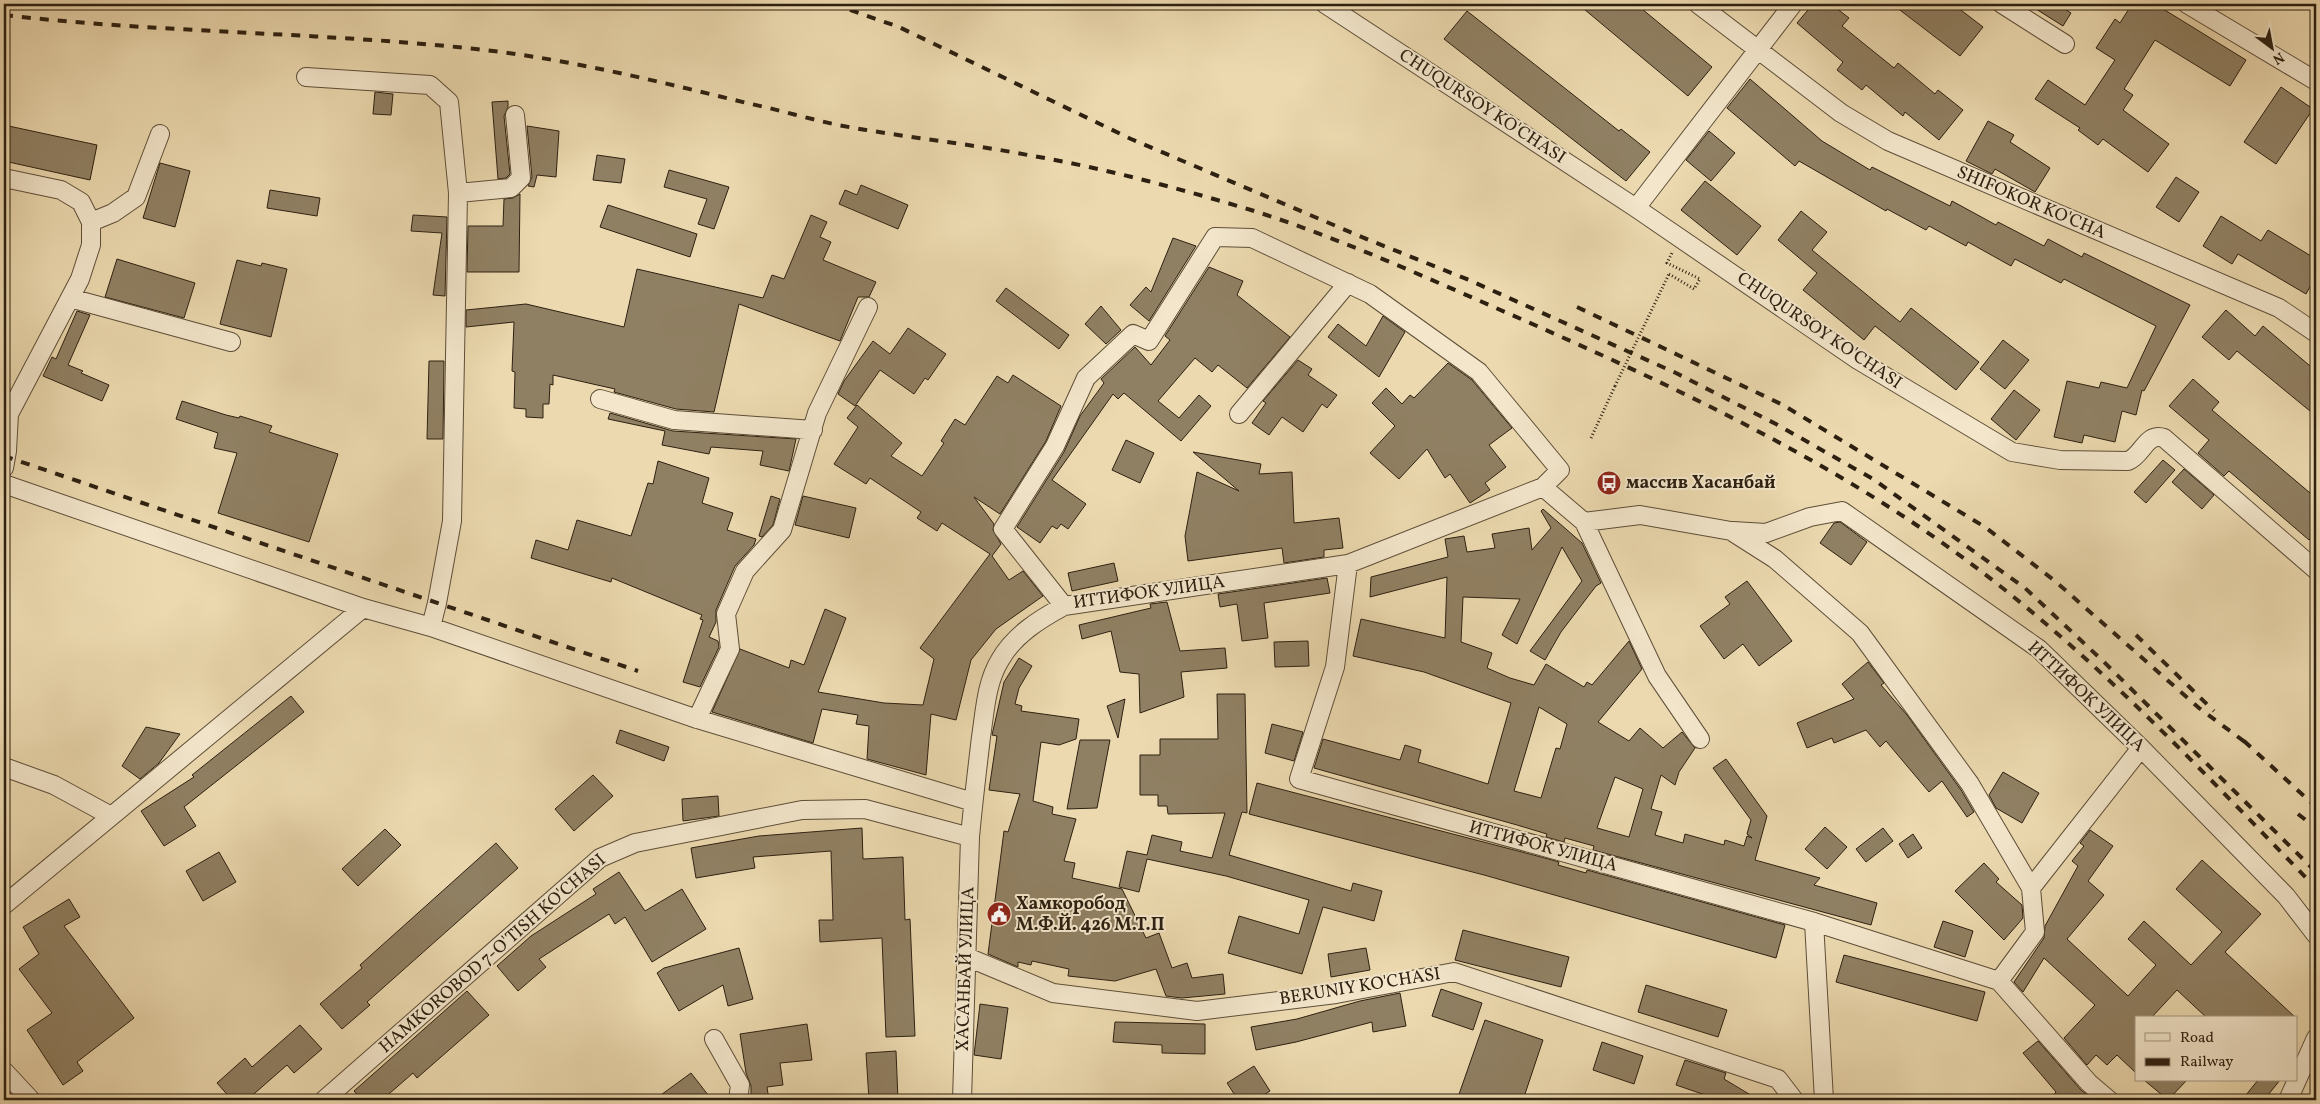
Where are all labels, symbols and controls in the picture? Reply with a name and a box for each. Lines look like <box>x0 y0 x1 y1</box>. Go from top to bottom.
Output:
north arrow <box>2248 22 2298 72</box>
street label: CHUQURSOY KO'CHASI <box>1394 44 1570 170</box>
text: N <box>2269 47 2287 69</box>
street label: SHIFOKOR KO'CHA <box>1953 160 2110 246</box>
street label: CHUQURSOY KO'CHASI <box>1731 266 1907 396</box>
bus stop icon: массив Хасанбай <box>1596 470 1622 496</box>
place label: массив Хасанбай <box>1626 471 1776 496</box>
street label: ИТТИФОК УЛИЦА <box>1072 570 1227 616</box>
street label: ИТТИФОК УЛИЦА <box>2022 636 2151 759</box>
street label: ИТТИФОК УЛИЦА <box>1466 815 1620 879</box>
street label: HAMKOROBOD 7-O'TISH KO'CHASI <box>374 848 612 1060</box>
street label: ХАСАНБАЙ УЛИЦА <box>951 886 981 1052</box>
place label: Хамкоробод М.Ф.Й. 426 М.Т.П <box>1016 892 1165 938</box>
public building icon: Хамкоробод М.Ф.Й. 426 М.Т.П <box>986 901 1012 927</box>
street label: BERUNIY KO'CHASI <box>1278 962 1442 1012</box>
legend <box>2135 1016 2298 1082</box>
text: Road <box>2180 1028 2214 1049</box>
text: Railway <box>2180 1052 2233 1073</box>

